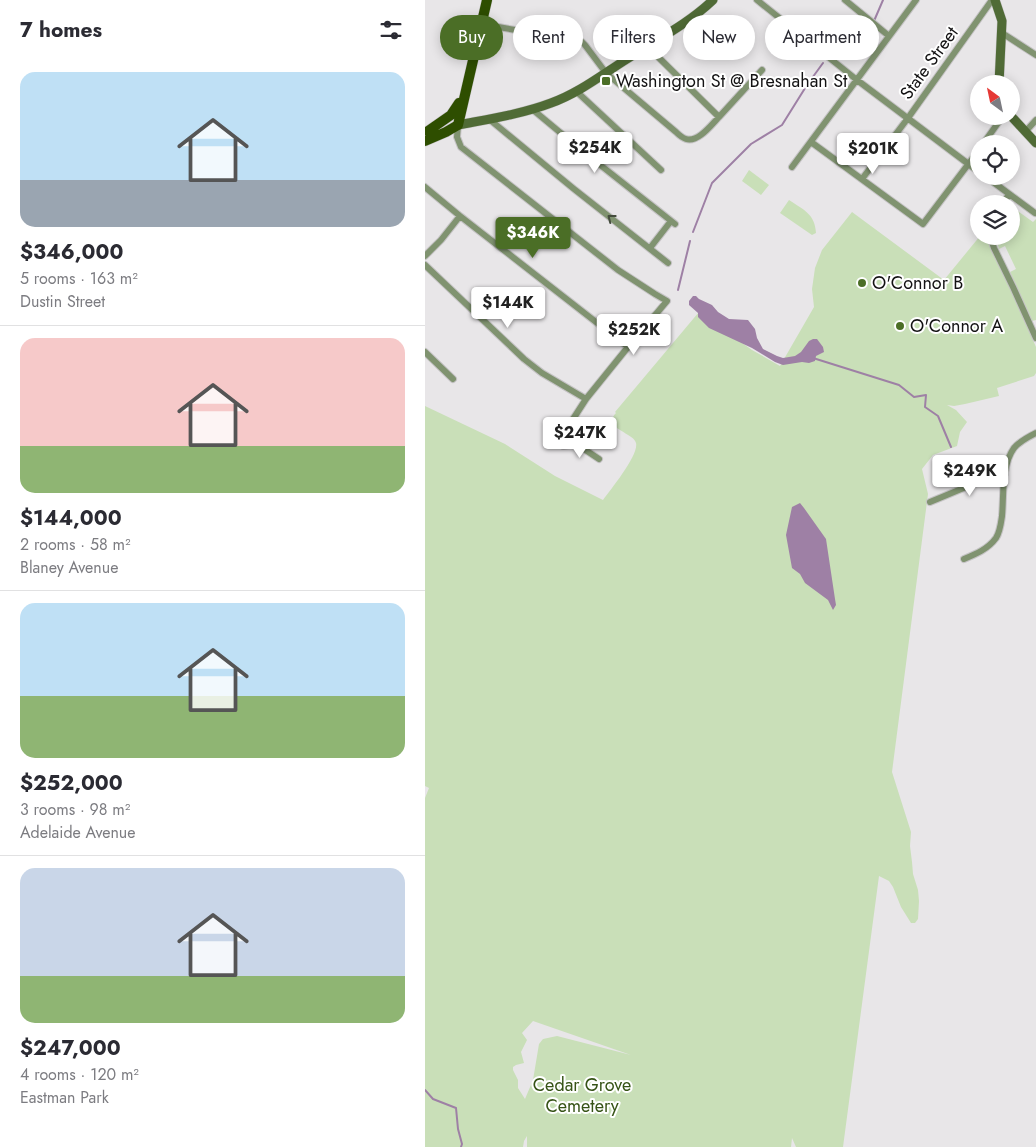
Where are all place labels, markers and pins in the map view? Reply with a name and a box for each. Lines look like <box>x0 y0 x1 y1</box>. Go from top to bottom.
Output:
place label: Washington St @ Bresnahan St <box>616 68 848 94</box>
marker: Washington St @ Bresnahan St <box>600 75 612 87</box>
pin: $254K <box>560 132 630 174</box>
pin: $201K <box>838 132 908 175</box>
pin: $346K <box>498 216 568 259</box>
place label: O'Connor B <box>872 270 963 296</box>
marker: O'Connor B <box>856 277 868 289</box>
pin: $144K <box>473 286 543 329</box>
place label: O'Connor A <box>910 313 1003 339</box>
pin: $252K <box>599 314 669 356</box>
marker: O'Connor A <box>894 320 906 332</box>
pin: $247K <box>545 416 615 459</box>
pin: $249K <box>935 454 1005 497</box>

